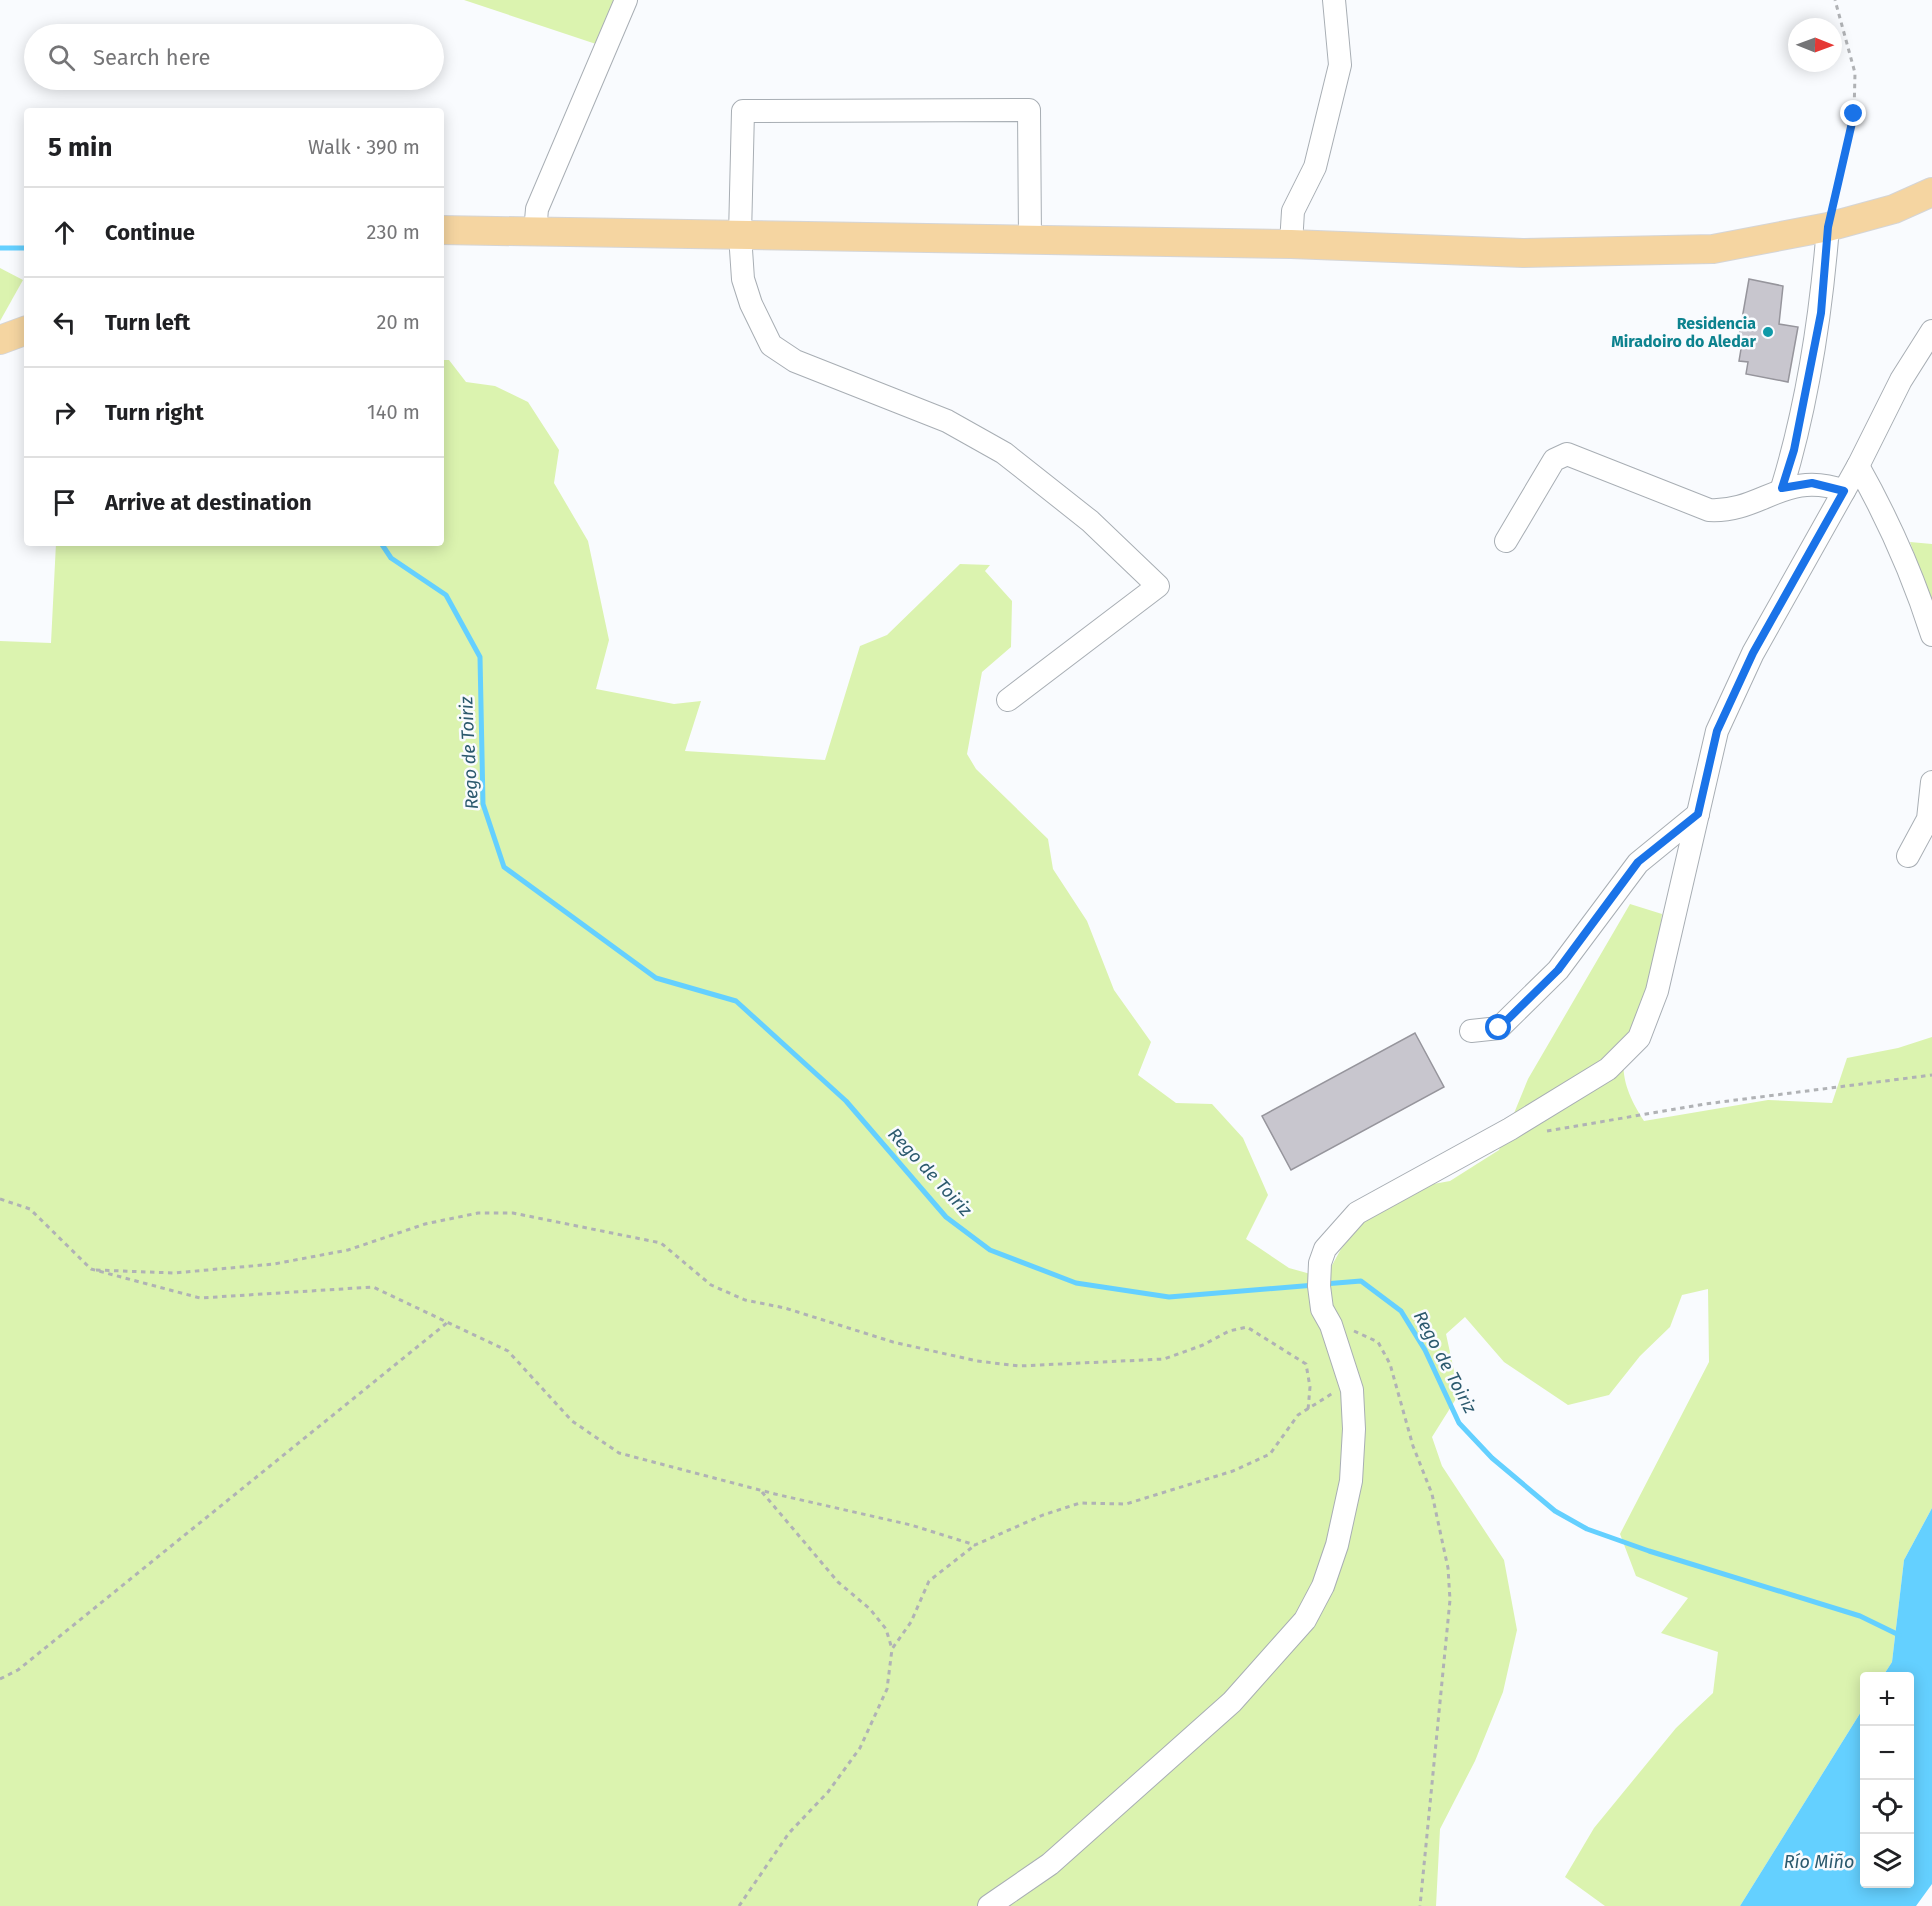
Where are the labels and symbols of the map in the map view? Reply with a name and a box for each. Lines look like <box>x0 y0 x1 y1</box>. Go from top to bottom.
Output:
north arrow <box>1788 18 1842 72</box>
route end <box>1840 100 1866 126</box>
place label: Residencia Miradoiro do Aledar <box>1611 314 1757 351</box>
marker: Residencia Miradoiro do Aledar <box>1761 325 1775 339</box>
water label: Rego de Toiriz <box>455 696 483 810</box>
route start <box>1485 1014 1511 1040</box>
water label: Rego de Toiriz <box>883 1123 977 1221</box>
water label: Rego de Toiriz <box>1409 1307 1481 1417</box>
water label: Río Miño <box>1784 1851 1854 1873</box>

